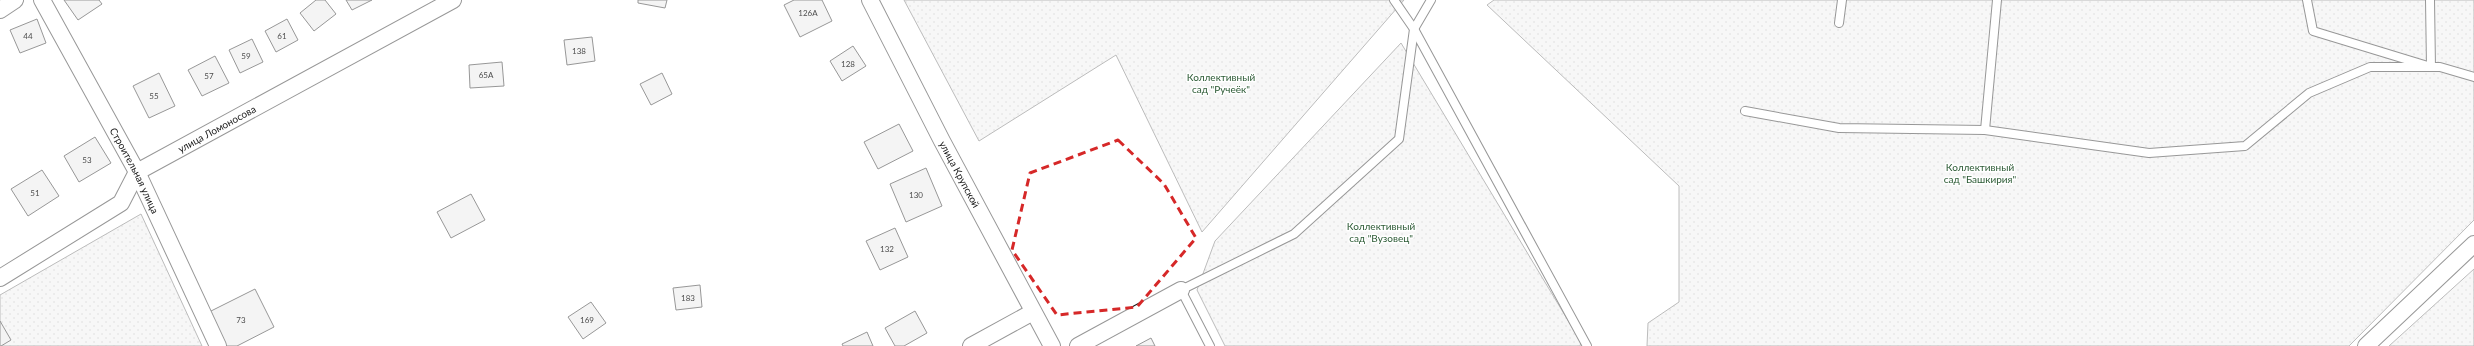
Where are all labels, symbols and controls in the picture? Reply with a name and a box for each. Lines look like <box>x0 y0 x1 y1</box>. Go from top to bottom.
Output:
house number: 126А <box>798 8 818 18</box>
house number: 44 <box>23 31 33 41</box>
house number: 61 <box>277 31 287 41</box>
house number: 138 <box>572 46 586 56</box>
house number: 59 <box>241 51 251 61</box>
house number: 128 <box>841 59 855 69</box>
house number: 65А <box>479 70 494 80</box>
house number: 57 <box>204 71 214 81</box>
park label: Коллективный сад "Ручеёк" <box>1187 71 1255 95</box>
house number: 55 <box>149 91 159 101</box>
street label: улица Ломоносова <box>176 103 258 155</box>
street label: Строительная улица <box>108 125 161 215</box>
street label: улица Крупской <box>937 139 983 210</box>
house number: 53 <box>82 155 92 165</box>
park label: Коллективный сад "Башкирия" <box>1944 161 2017 185</box>
house number: 51 <box>30 188 40 198</box>
house number: 130 <box>909 190 923 200</box>
park label: Коллективный сад "Вузовец" <box>1347 220 1415 244</box>
house number: 132 <box>880 244 894 254</box>
house number: 183 <box>681 293 695 303</box>
house number: 73 <box>236 315 246 325</box>
house number: 169 <box>580 315 594 325</box>

